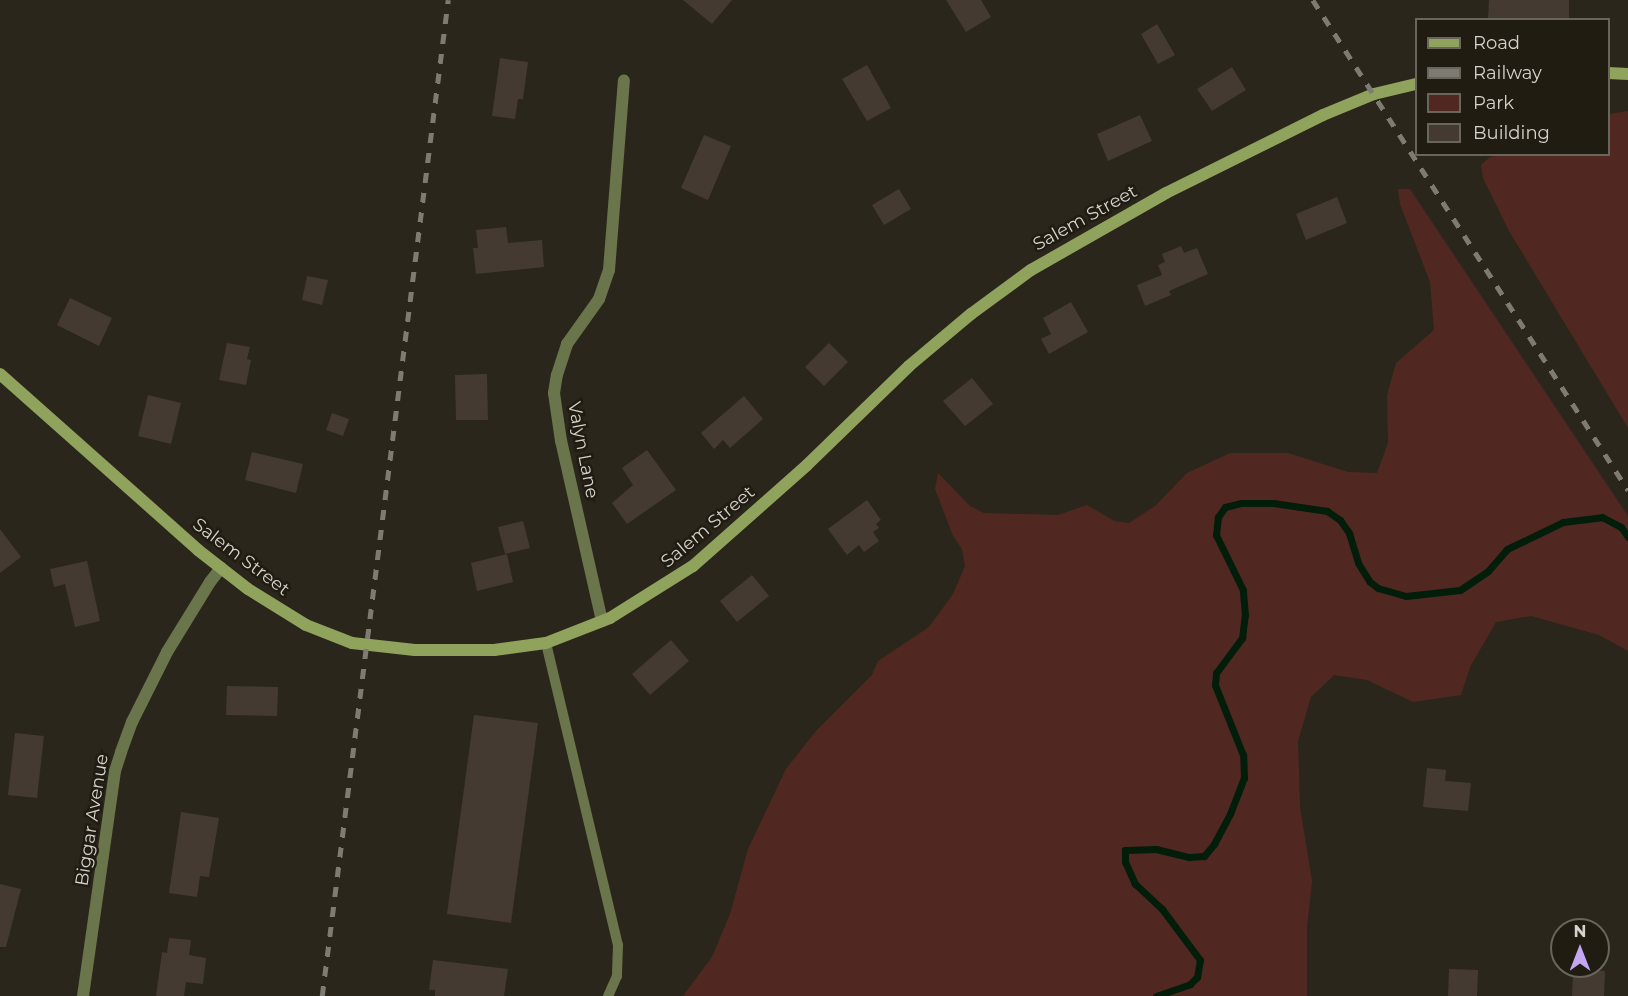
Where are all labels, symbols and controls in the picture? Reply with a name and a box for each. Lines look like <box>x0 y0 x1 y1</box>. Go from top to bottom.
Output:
legend <box>1415 18 1610 156</box>
text: Road <box>1473 32 1520 54</box>
text: Railway <box>1473 62 1542 84</box>
text: Park <box>1473 92 1514 114</box>
text: Building <box>1473 122 1550 144</box>
street label: Salem Street <box>1029 181 1141 255</box>
street label: Valyn Lane <box>563 400 603 500</box>
street label: Salem Street <box>657 482 759 572</box>
street label: Salem Street <box>188 514 294 600</box>
street label: Biggar Avenue <box>71 752 113 888</box>
north arrow <box>1550 918 1610 978</box>
text: N <box>1574 922 1586 941</box>

